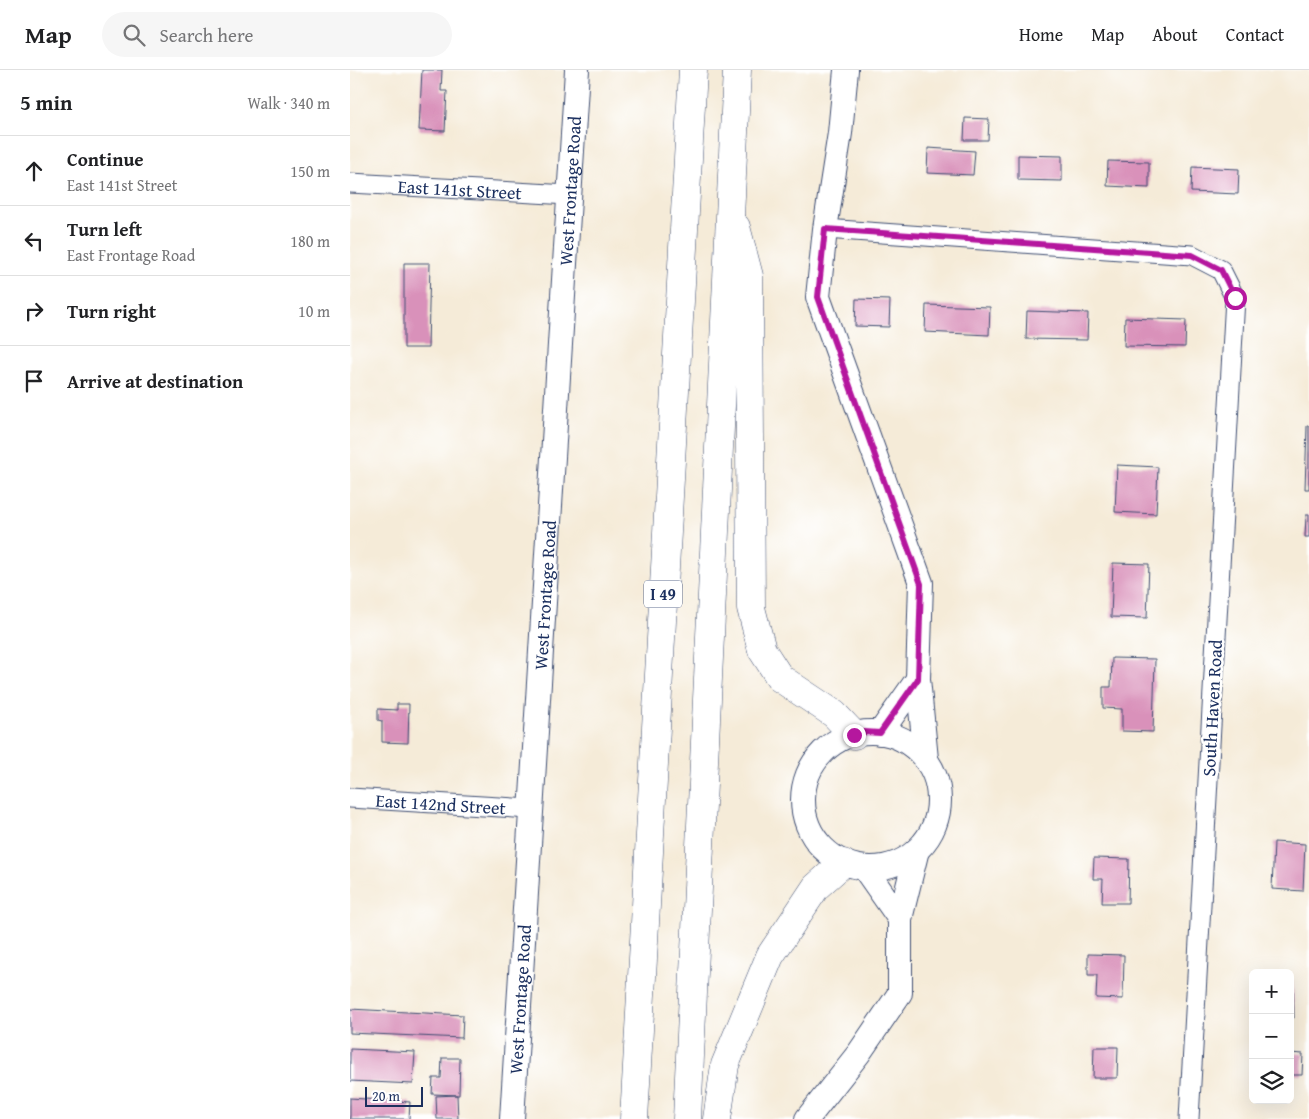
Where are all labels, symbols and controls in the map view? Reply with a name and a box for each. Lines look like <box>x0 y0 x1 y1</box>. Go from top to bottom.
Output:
search box <box>102 12 452 57</box>
text: Map <box>25 17 72 52</box>
icon: search <box>120 21 148 49</box>
text: Search here <box>160 21 253 49</box>
text: Home <box>1019 21 1063 48</box>
text: Map <box>1091 21 1124 48</box>
text: About <box>1152 21 1198 48</box>
text: Contact <box>1226 21 1284 48</box>
text: 5 min <box>20 87 72 118</box>
text: Walk · 340 m <box>247 91 330 115</box>
street label: West Frontage Road <box>551 115 588 266</box>
text: Continue <box>67 145 144 173</box>
icon: ahead <box>20 157 48 185</box>
text: 150 m <box>290 159 330 183</box>
street label: East 141st Street <box>397 172 523 206</box>
text: East 141st Street <box>67 173 177 197</box>
text: Turn left <box>67 215 142 243</box>
icon: left <box>20 227 48 255</box>
text: 180 m <box>290 229 330 253</box>
text: East Frontage Road <box>67 243 195 267</box>
route start <box>1224 287 1247 310</box>
icon: right <box>20 297 48 325</box>
text: Turn right <box>67 297 156 325</box>
text: 10 m <box>298 299 330 323</box>
icon: arrive <box>20 367 48 395</box>
text: Arrive at destination <box>67 367 243 395</box>
street label: West Frontage Road <box>526 519 563 671</box>
road number: I 49 <box>644 580 682 608</box>
street label: South Haven Road <box>1195 638 1229 777</box>
route end <box>843 724 866 747</box>
street label: East 142nd Street <box>375 786 507 821</box>
street label: West Frontage Road <box>501 923 538 1075</box>
map controls <box>1249 969 1294 1104</box>
button: + <box>1249 969 1294 1014</box>
button: − <box>1249 1014 1294 1059</box>
button: layers <box>1249 1059 1294 1104</box>
scale bar <box>365 1084 422 1107</box>
text: 20 m <box>372 1086 400 1106</box>

